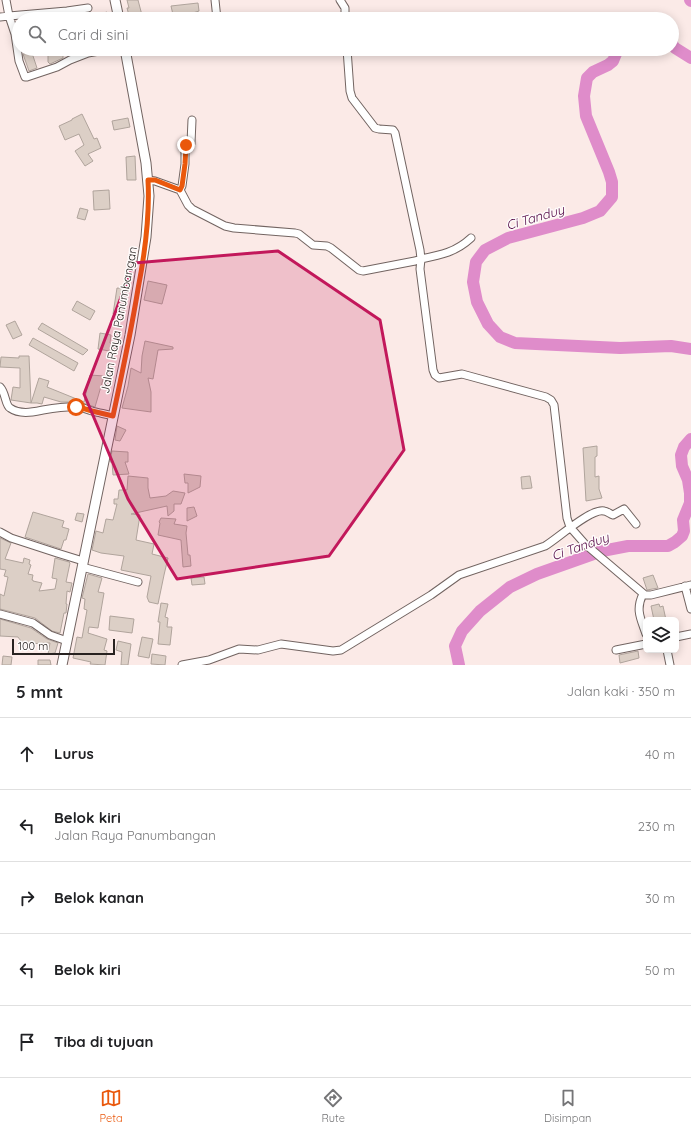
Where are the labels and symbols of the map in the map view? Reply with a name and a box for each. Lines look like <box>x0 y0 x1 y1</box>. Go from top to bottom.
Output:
route end <box>177 136 195 154</box>
water label: Ci Tanduy <box>504 201 566 233</box>
street label: Jalan Raya Panumbangan <box>97 245 140 395</box>
route start <box>67 398 85 416</box>
water label: Ci Tanduy <box>549 529 611 563</box>
scale bar <box>12 637 115 656</box>

